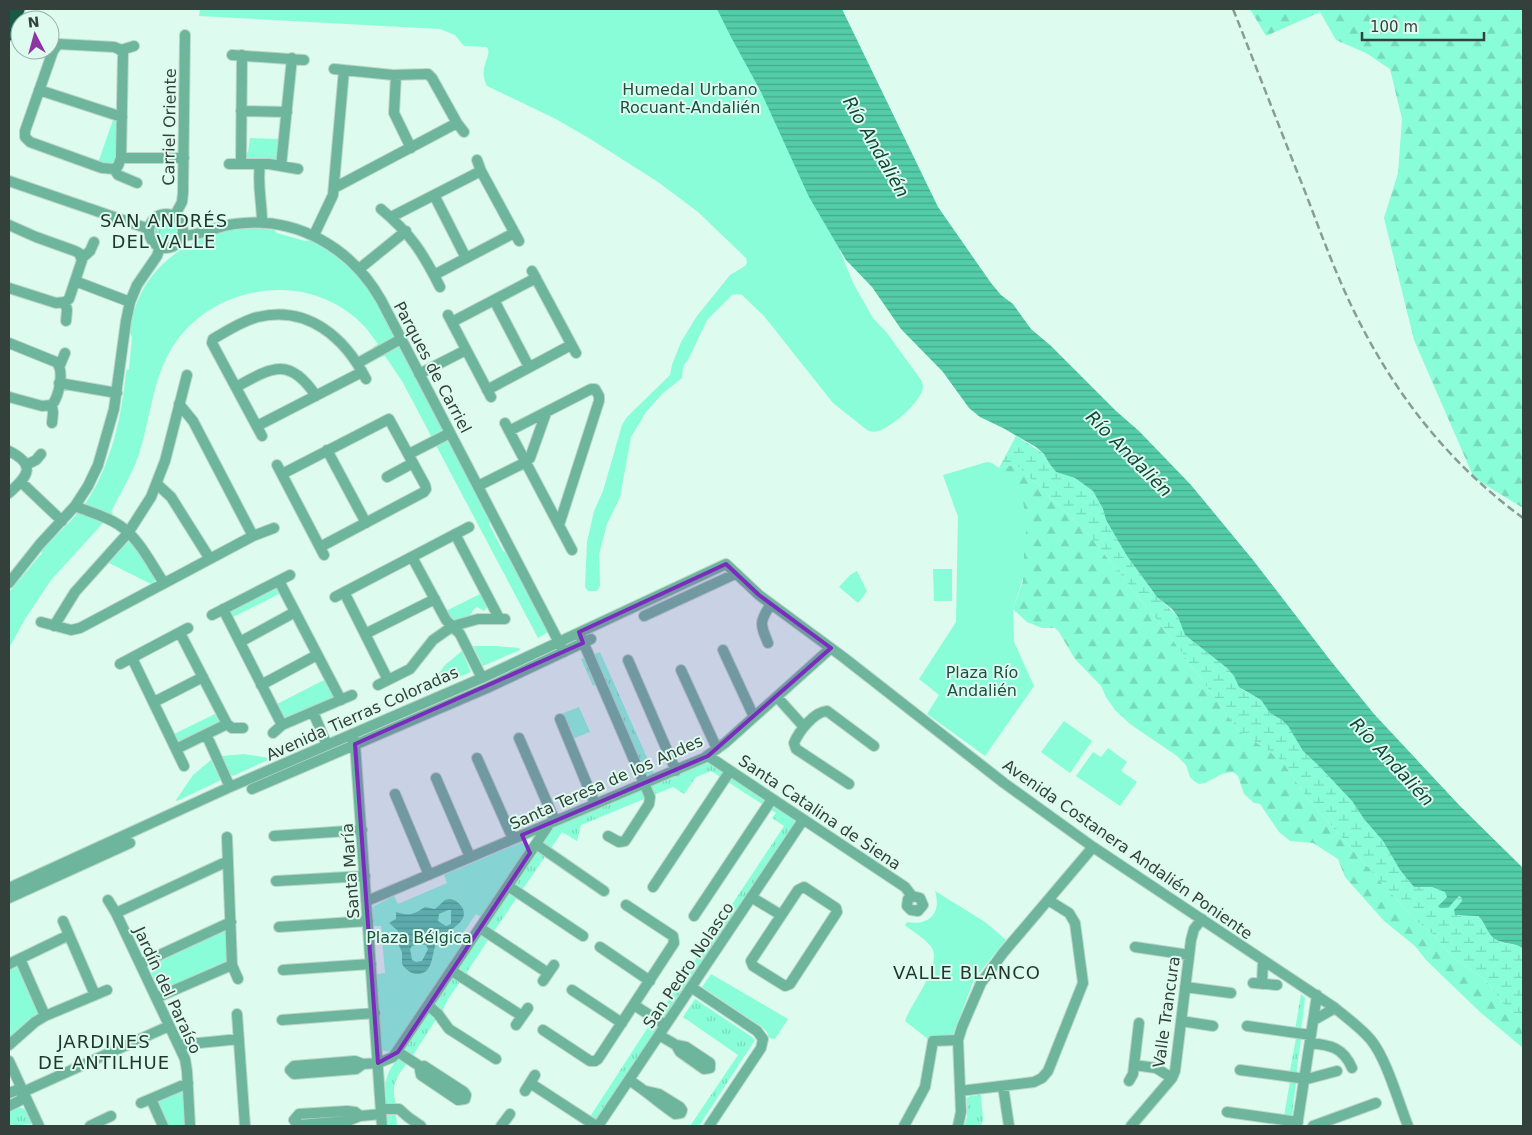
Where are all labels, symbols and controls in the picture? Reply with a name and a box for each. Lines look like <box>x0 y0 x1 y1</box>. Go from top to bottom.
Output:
north arrow <box>10 10 60 60</box>
scale bar <box>1362 10 1484 42</box>
text: N <box>27 14 40 31</box>
text: 100 m <box>1370 18 1418 36</box>
street label: Carriel Oriente <box>159 68 180 186</box>
park label: Humedal Urbano Rocuant-Andalién <box>620 80 760 117</box>
water label: Río Andalién <box>839 93 914 201</box>
district label: SAN ANDRÉS DEL VALLE <box>100 210 228 252</box>
street label: Parques de Carriel <box>390 298 475 436</box>
water label: Río Andalién <box>1082 406 1177 501</box>
street label: Avenida Tierras Coloradas <box>263 662 461 765</box>
park label: Plaza Río Andalién <box>946 663 1018 700</box>
water label: Río Andalién <box>1346 713 1439 810</box>
street label: Santa Teresa de los Andes <box>507 731 706 834</box>
street label: Santa Catalina de Siena <box>735 751 905 874</box>
street label: Avenida Costanera Andalién Poniente <box>999 755 1256 943</box>
street label: Santa María <box>338 823 363 919</box>
street label: San Pedro Nolasco <box>639 898 738 1032</box>
street label: Jardín del Paraíso <box>129 923 205 1057</box>
park label: Plaza Bélgica <box>366 928 472 947</box>
street label: Valle Trancura <box>1149 955 1184 1069</box>
district label: VALLE BLANCO <box>893 962 1041 983</box>
district label: JARDINES DE ANTILHUE <box>38 1031 170 1073</box>

